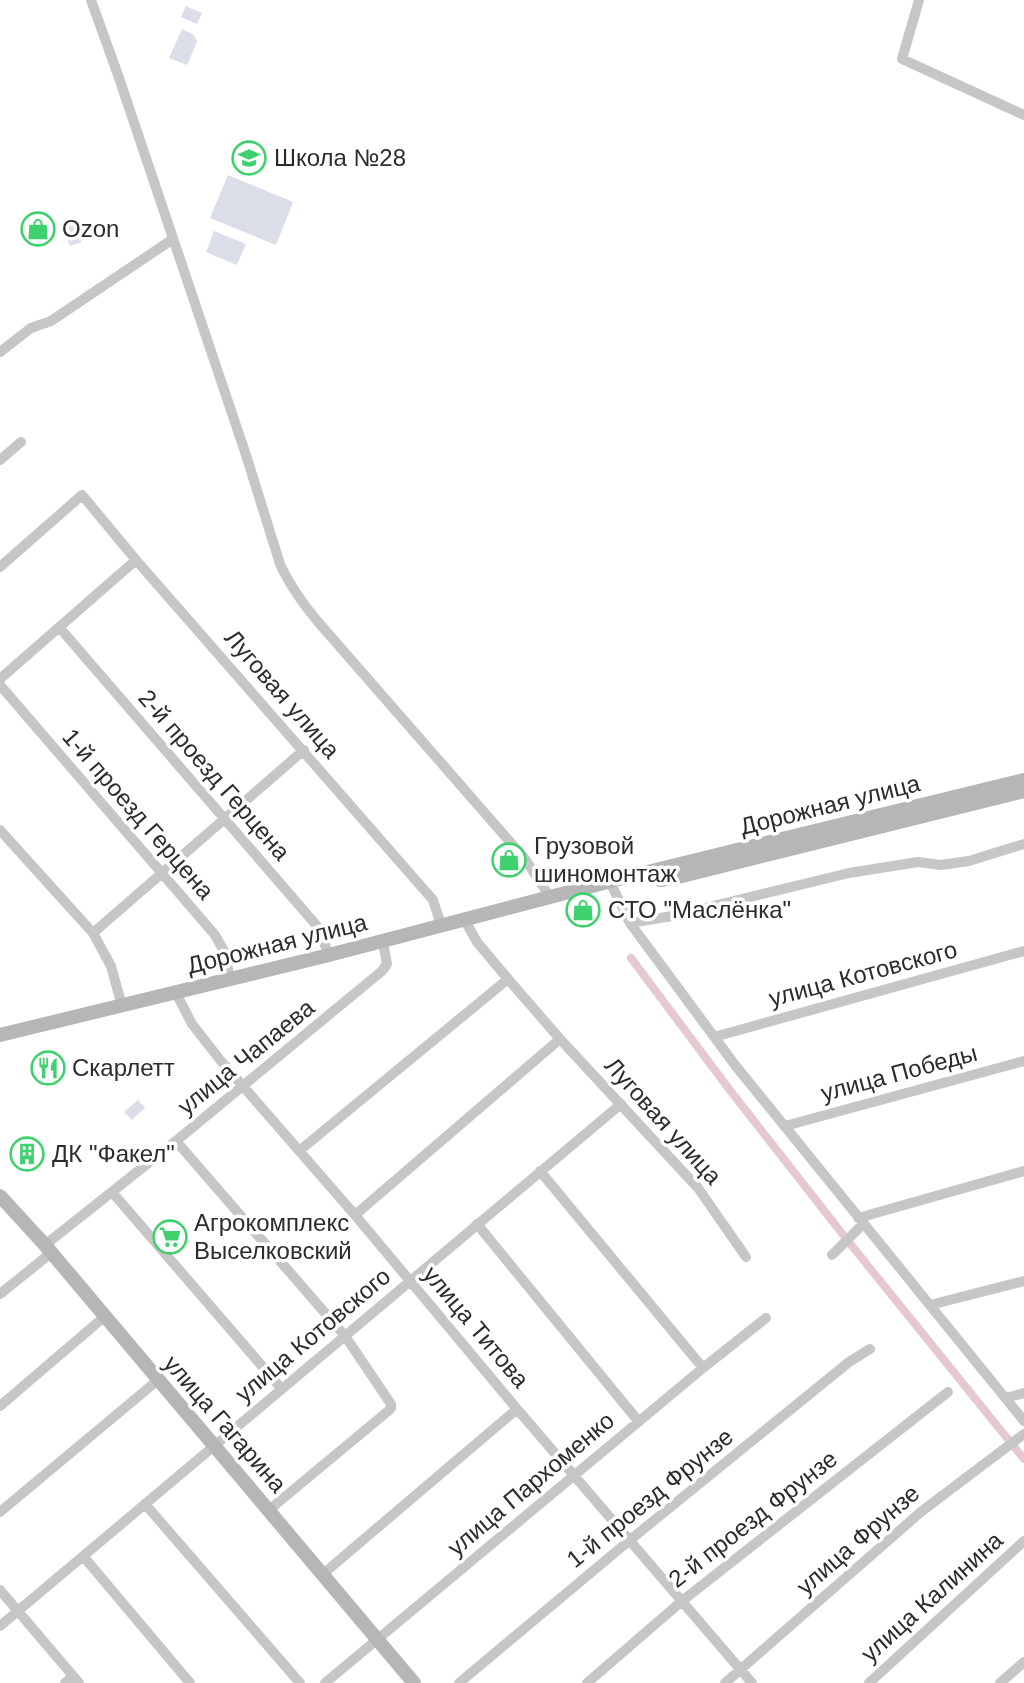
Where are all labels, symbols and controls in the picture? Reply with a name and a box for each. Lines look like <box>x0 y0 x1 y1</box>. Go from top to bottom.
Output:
school or university icon: Школа №28 <box>230 139 268 177</box>
place label: Школа №28 <box>274 144 406 171</box>
shop icon: Ozon <box>19 210 57 248</box>
place label: Ozon <box>62 215 119 242</box>
street label: Луговая улица <box>219 624 346 764</box>
street label: 2-й проезд Герцена <box>133 684 296 866</box>
street label: 1-й проезд Герцена <box>57 723 220 905</box>
street label: Дорожная улица <box>737 769 923 840</box>
place label: Грузовой шиномонтаж <box>534 832 677 887</box>
shop icon: Грузовой шиномонтаж <box>490 841 528 879</box>
shop icon: СТО "Маслёнка" <box>564 891 602 929</box>
place label: СТО "Маслёнка" <box>608 896 791 923</box>
street label: Дорожная улица <box>184 908 370 979</box>
street label: улица Котовского <box>766 935 960 1012</box>
street label: улица Чапаева <box>172 993 320 1120</box>
street label: улица Победы <box>818 1039 980 1106</box>
restaurant icon: Скарлетт <box>29 1049 67 1087</box>
street label: Луговая улица <box>599 1052 728 1190</box>
place label: Скарлетт <box>72 1054 175 1081</box>
building icon: ДК "Факел" <box>8 1135 46 1173</box>
place label: ДК "Факел" <box>52 1140 175 1167</box>
place label: Агрокомплекс Выселковский <box>194 1209 352 1264</box>
supermarket icon: Агрокомплекс Выселковский <box>151 1218 189 1256</box>
street label: улица Титова <box>418 1261 535 1393</box>
street label: улица Котовского <box>230 1262 396 1407</box>
street label: улица Гагарина <box>159 1350 293 1498</box>
street label: улица Пархоменко <box>442 1406 619 1561</box>
street label: 1-й проезд Фрунзе <box>561 1422 738 1573</box>
street label: 2-й проезд Фрунзе <box>663 1445 842 1593</box>
street label: улица Фрунзе <box>791 1479 924 1600</box>
street label: улица Калинина <box>856 1526 1008 1667</box>

